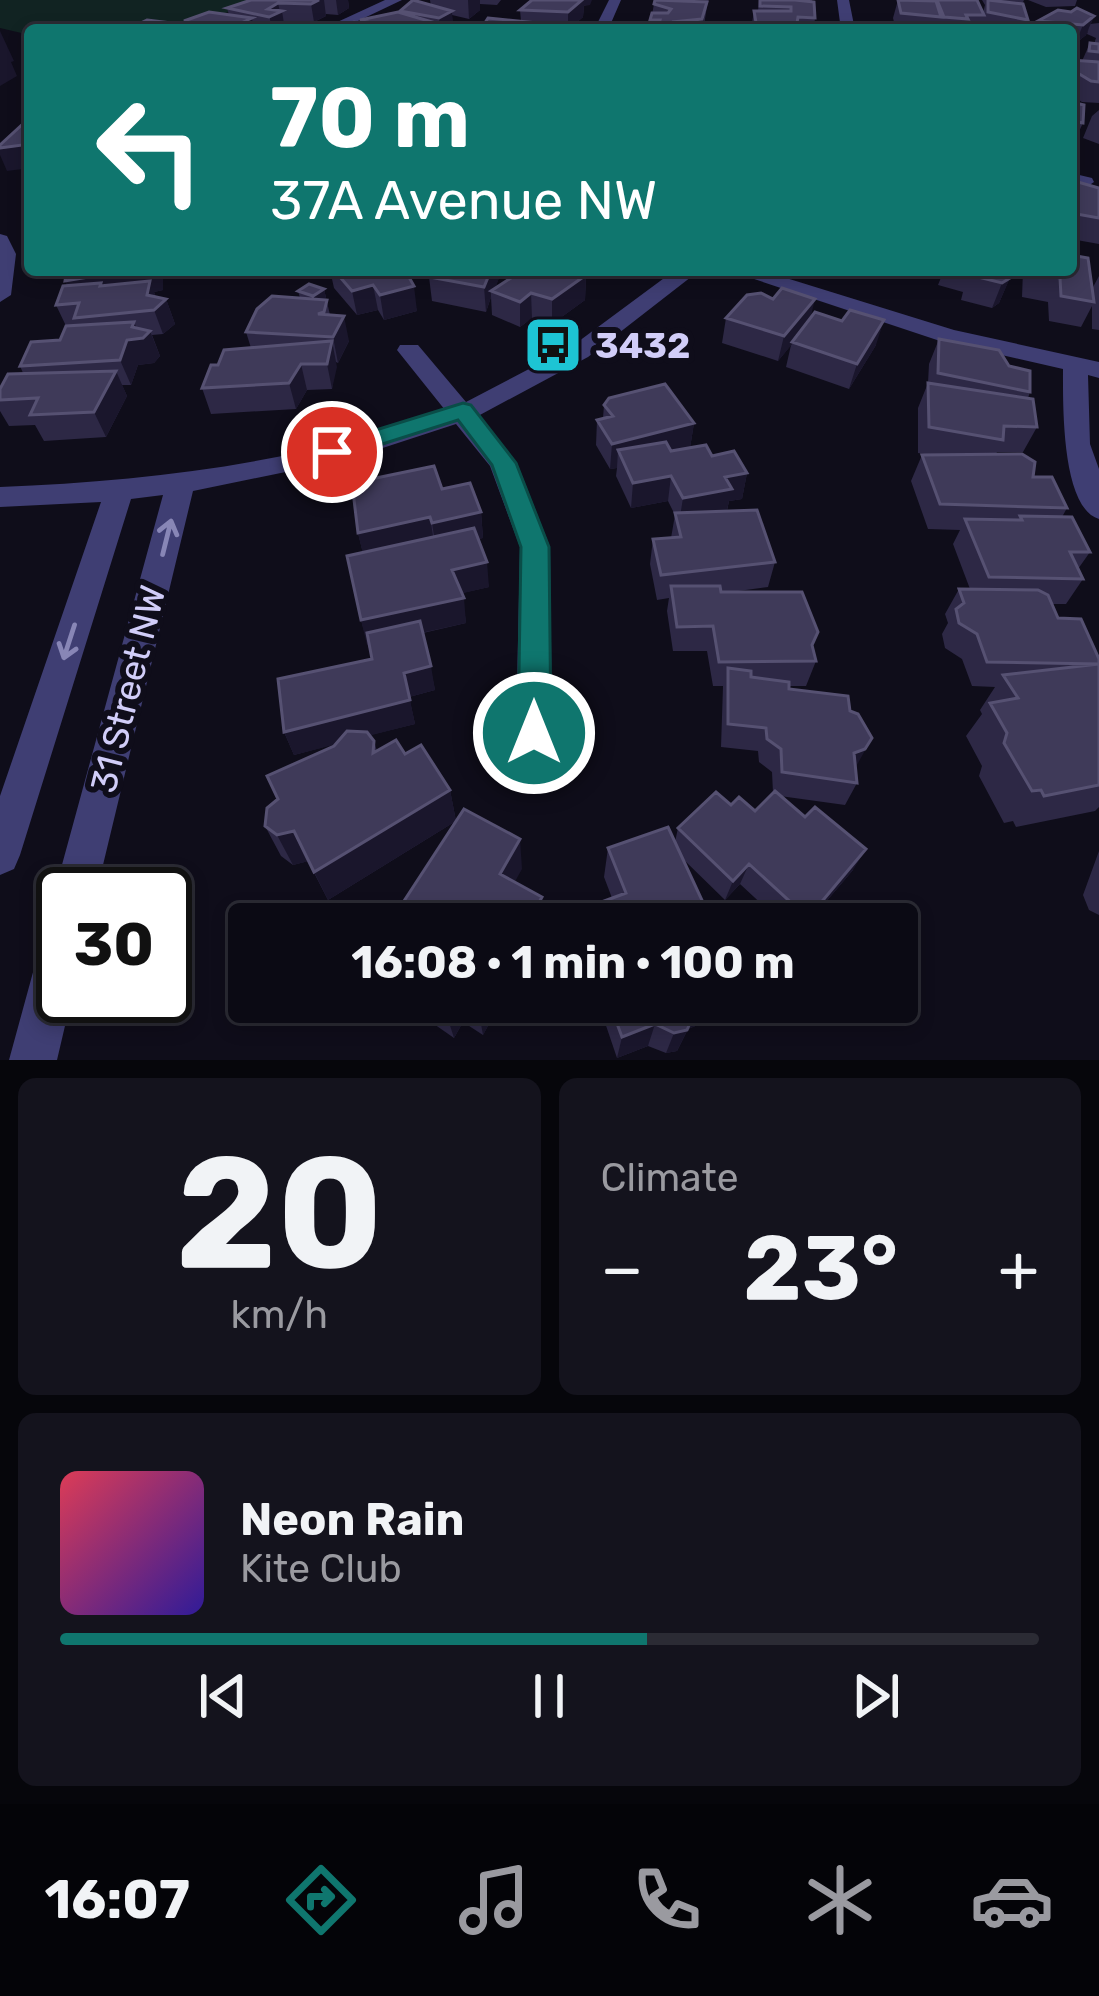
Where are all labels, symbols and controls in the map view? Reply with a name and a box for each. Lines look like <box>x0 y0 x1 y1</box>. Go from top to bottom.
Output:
text: 70 m <box>270 68 470 168</box>
icon: left <box>72 72 228 228</box>
text: 37A Avenue NW <box>270 169 657 233</box>
bus stop icon: 3432 <box>522 314 584 376</box>
place label: 3432 <box>595 324 690 367</box>
pin <box>281 401 383 503</box>
icon: arrive <box>299 419 365 485</box>
one-way arrow <box>157 518 179 556</box>
street label: 31 Street NW <box>81 581 175 797</box>
one-way arrow <box>57 622 79 660</box>
position arrow <box>471 670 597 796</box>
speed limit sign: 30 <box>36 867 192 1023</box>
text: 16:08 · 1 min · 100 m <box>351 936 795 989</box>
text: 20 <box>176 1121 383 1306</box>
text: Climate <box>601 1155 739 1201</box>
text: 23° <box>743 1215 898 1322</box>
text: − <box>601 1229 643 1308</box>
text: + <box>998 1229 1039 1308</box>
text: km/h <box>231 1292 328 1338</box>
text: Neon Rain <box>240 1493 465 1546</box>
text: Kite Club <box>240 1546 402 1592</box>
icon: previous <box>190 1663 256 1729</box>
icon: pause <box>516 1663 582 1729</box>
icon: next <box>843 1663 909 1729</box>
icon: directions <box>279 1858 363 1942</box>
icon: music <box>452 1858 536 1942</box>
icon: phone <box>625 1858 709 1942</box>
icon: climate <box>798 1858 882 1942</box>
icon: car <box>970 1858 1054 1942</box>
text: 16:07 <box>44 1868 190 1932</box>

